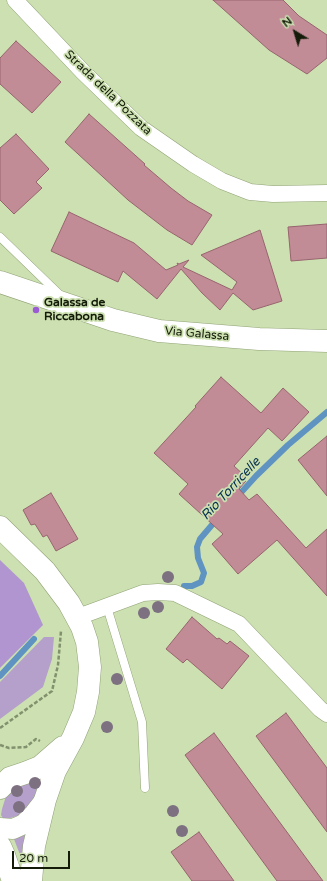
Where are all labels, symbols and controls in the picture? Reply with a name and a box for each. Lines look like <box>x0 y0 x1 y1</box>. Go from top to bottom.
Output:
north arrow <box>275 12 315 52</box>
text: N <box>280 14 295 30</box>
street label: Strada della Pozzata <box>61 48 155 138</box>
place label: Galassa de Riccabona <box>44 296 105 324</box>
marker: Galassa de Riccabona <box>31 305 41 315</box>
street label: Via Galassa <box>164 324 230 344</box>
water label: Rio Torricelle <box>198 454 264 524</box>
scale bar <box>14 843 72 869</box>
text: 20 m <box>19 851 48 865</box>

